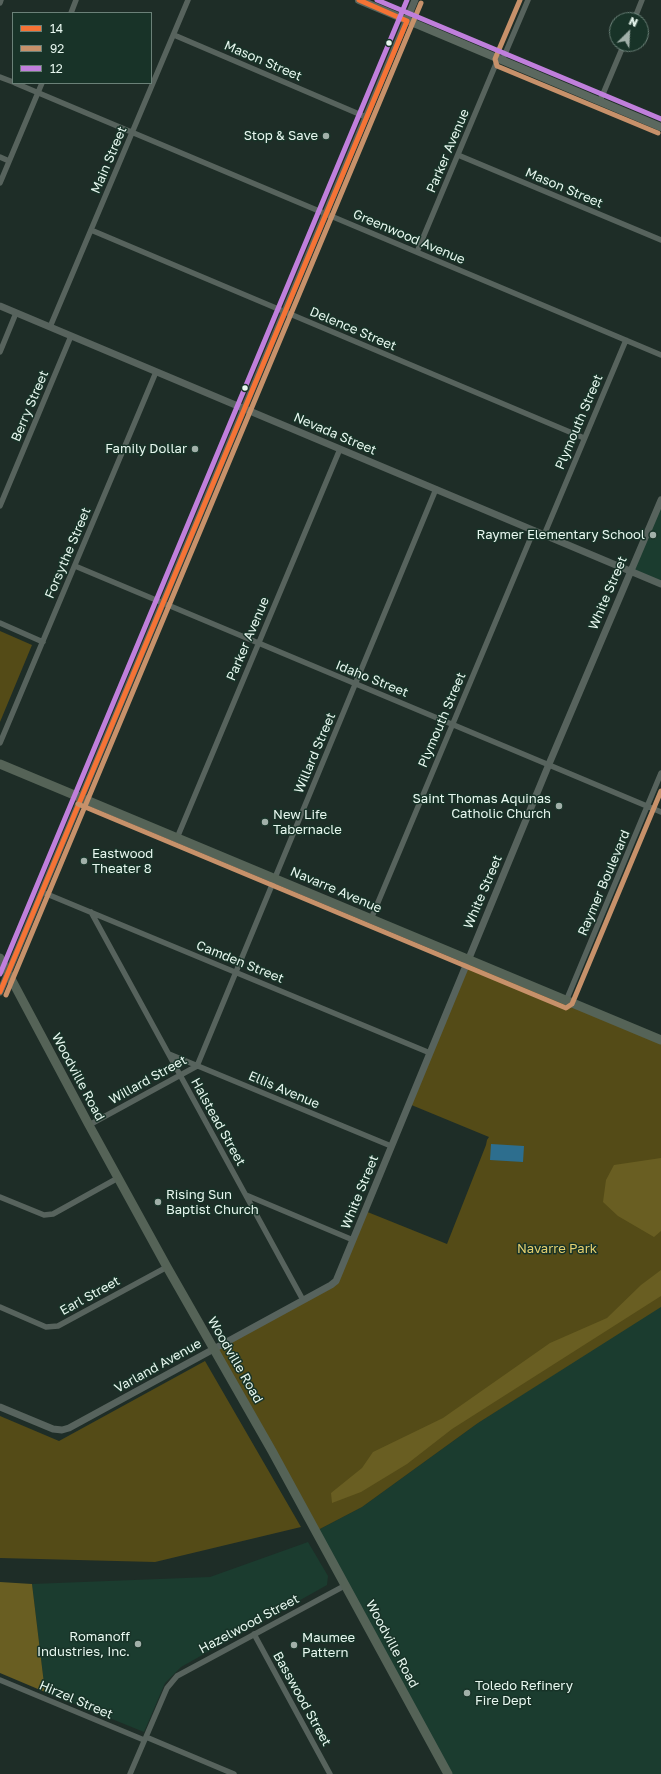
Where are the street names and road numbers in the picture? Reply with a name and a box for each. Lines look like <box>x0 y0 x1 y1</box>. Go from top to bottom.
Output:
street label: Mason Street <box>222 38 304 84</box>
street label: Parker Avenue <box>423 107 473 195</box>
street label: Main Street <box>88 124 130 196</box>
street label: Mason Street <box>523 165 605 211</box>
street label: Greenwood Avenue <box>351 206 467 268</box>
street label: Delence Street <box>307 304 399 354</box>
street label: Berry Street <box>8 368 52 444</box>
street label: Plymouth Street <box>552 372 606 472</box>
street label: Nevada Street <box>291 410 379 458</box>
street label: Forsythe Street <box>42 505 94 601</box>
street label: White Street <box>585 554 631 632</box>
street label: Parker Avenue <box>223 595 273 683</box>
street label: Idaho Street <box>333 657 411 701</box>
street label: Plymouth Street <box>415 670 469 770</box>
street label: Willard Street <box>291 710 339 796</box>
street label: Raymer Boulevard <box>575 828 633 938</box>
street label: White Street <box>460 853 506 931</box>
street label: Navarre Avenue <box>288 864 384 916</box>
street label: Camden Street <box>194 937 286 987</box>
street label: Woodville Road <box>48 1030 108 1124</box>
street label: Willard Street <box>106 1052 190 1108</box>
street label: Ellis Avenue <box>246 1068 322 1112</box>
street label: Halstead Street <box>187 1075 249 1169</box>
street label: White Street <box>338 1153 382 1231</box>
street label: Earl Street <box>57 1273 123 1319</box>
street label: Woodville Road <box>204 1314 266 1406</box>
street label: Varland Avenue <box>112 1336 204 1396</box>
street label: Hazelwood Street <box>196 1591 302 1657</box>
street label: Woodville Road <box>362 1597 422 1691</box>
street label: Basswood Street <box>270 1649 334 1749</box>
street label: Hirzel Street <box>37 1677 115 1723</box>

